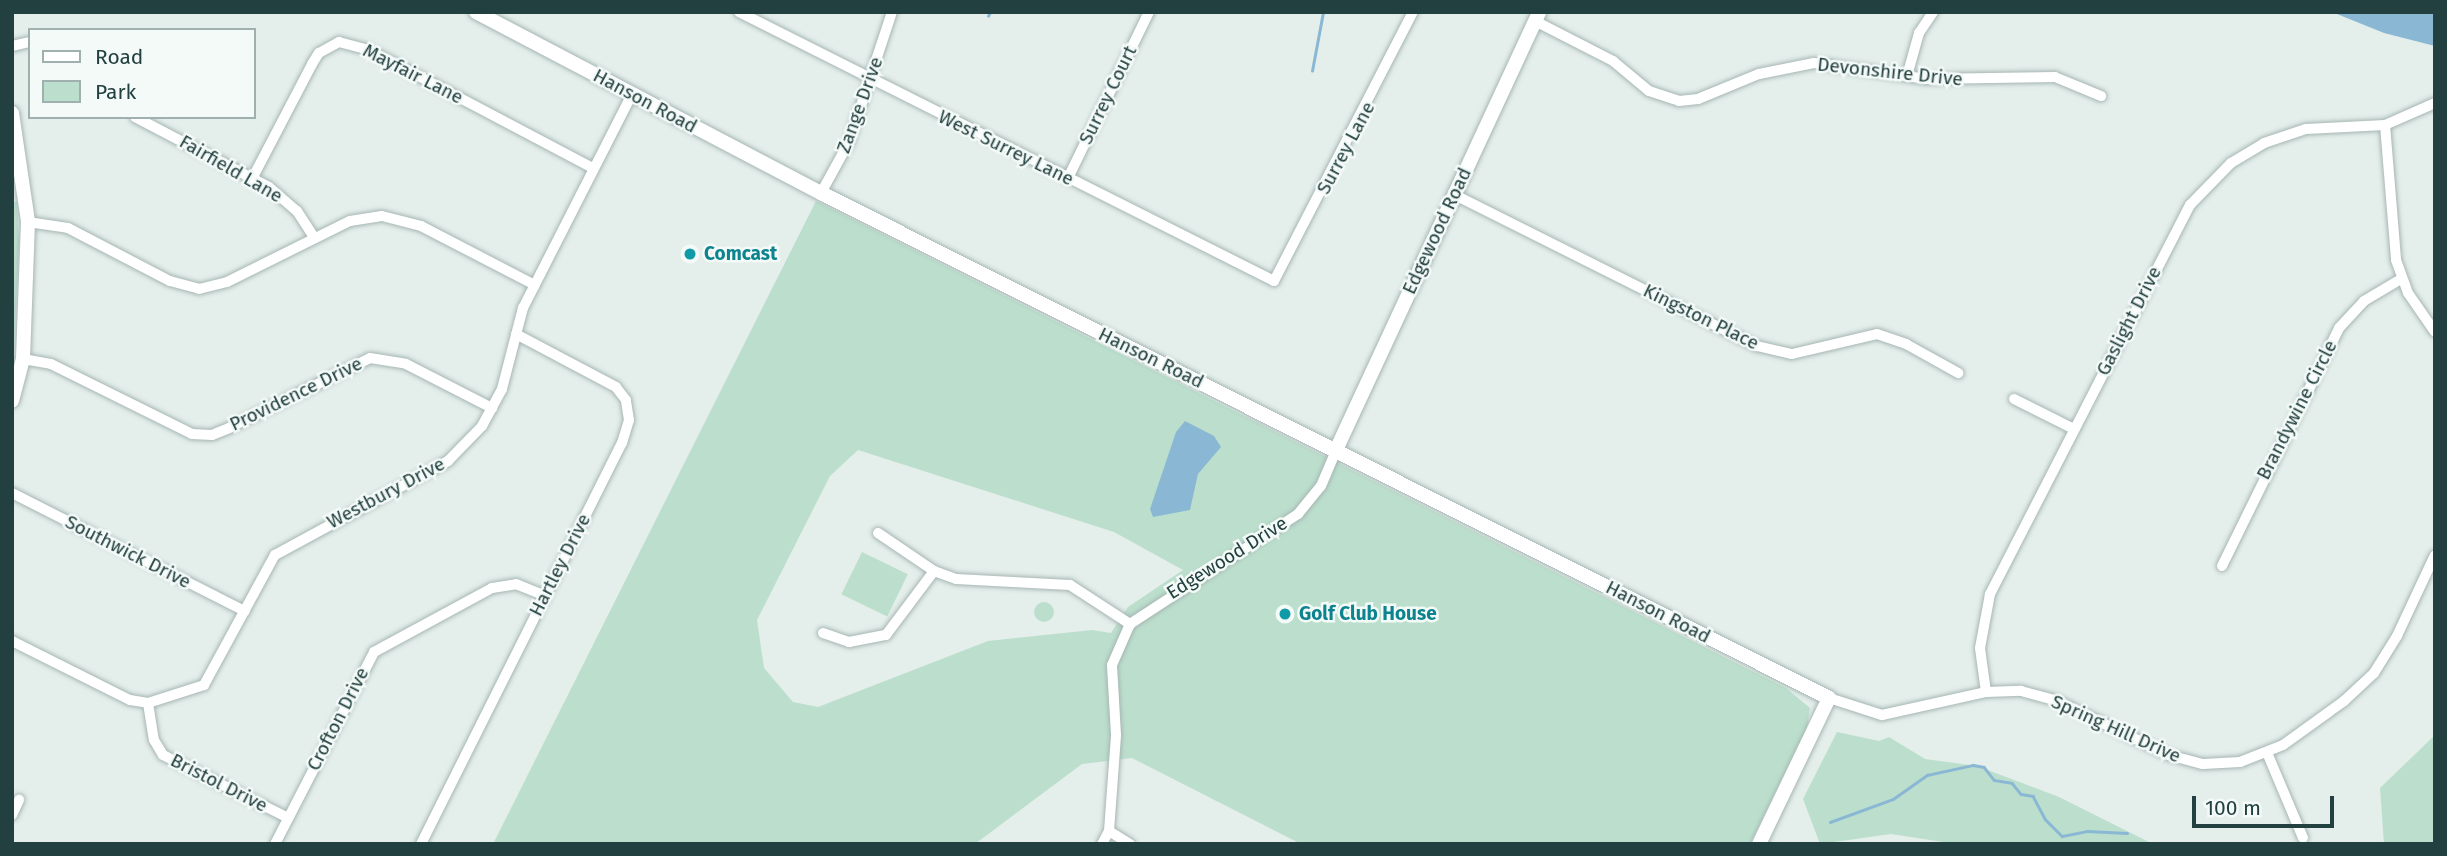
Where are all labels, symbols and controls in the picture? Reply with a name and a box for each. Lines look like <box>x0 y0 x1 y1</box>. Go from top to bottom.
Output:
legend <box>28 28 256 119</box>
street label: Mayfair Lane <box>359 39 467 109</box>
street label: Surrey Court <box>1074 42 1142 148</box>
text: Road <box>95 44 143 70</box>
street label: Devonshire Drive <box>1816 53 1964 91</box>
street label: Zange Drive <box>832 54 888 156</box>
street label: Hanson Road <box>589 64 701 138</box>
text: Park <box>95 79 136 105</box>
street label: Surrey Lane <box>1312 98 1380 198</box>
street label: West Surrey Lane <box>935 105 1077 191</box>
street label: Fairfield Lane <box>175 130 287 208</box>
street label: Edgewood Road <box>1398 164 1476 298</box>
place label: Comcast <box>704 243 777 265</box>
marker: Comcast <box>682 246 698 262</box>
street label: Gaslight Drive <box>2092 263 2166 379</box>
street label: Kingston Place <box>1639 279 1763 355</box>
street label: Hanson Road <box>1095 323 1207 393</box>
street label: Brandywine Circle <box>2252 336 2342 484</box>
street label: Providence Drive <box>226 352 366 436</box>
street label: Westbury Drive <box>323 452 449 534</box>
street label: Hartley Drive <box>524 510 596 620</box>
street label: Southwick Drive <box>61 511 195 593</box>
street label: Edgewood Drive <box>1163 512 1291 604</box>
street label: Hanson Road <box>1602 576 1714 648</box>
place label: Golf Club House <box>1299 603 1437 625</box>
marker: Golf Club House <box>1277 606 1293 622</box>
street label: Crofton Drive <box>302 663 374 775</box>
street label: Spring Hill Drive <box>2048 690 2184 768</box>
street label: Bristol Drive <box>167 749 271 817</box>
scale bar <box>2195 782 2337 826</box>
text: 100 m <box>2205 795 2261 821</box>

